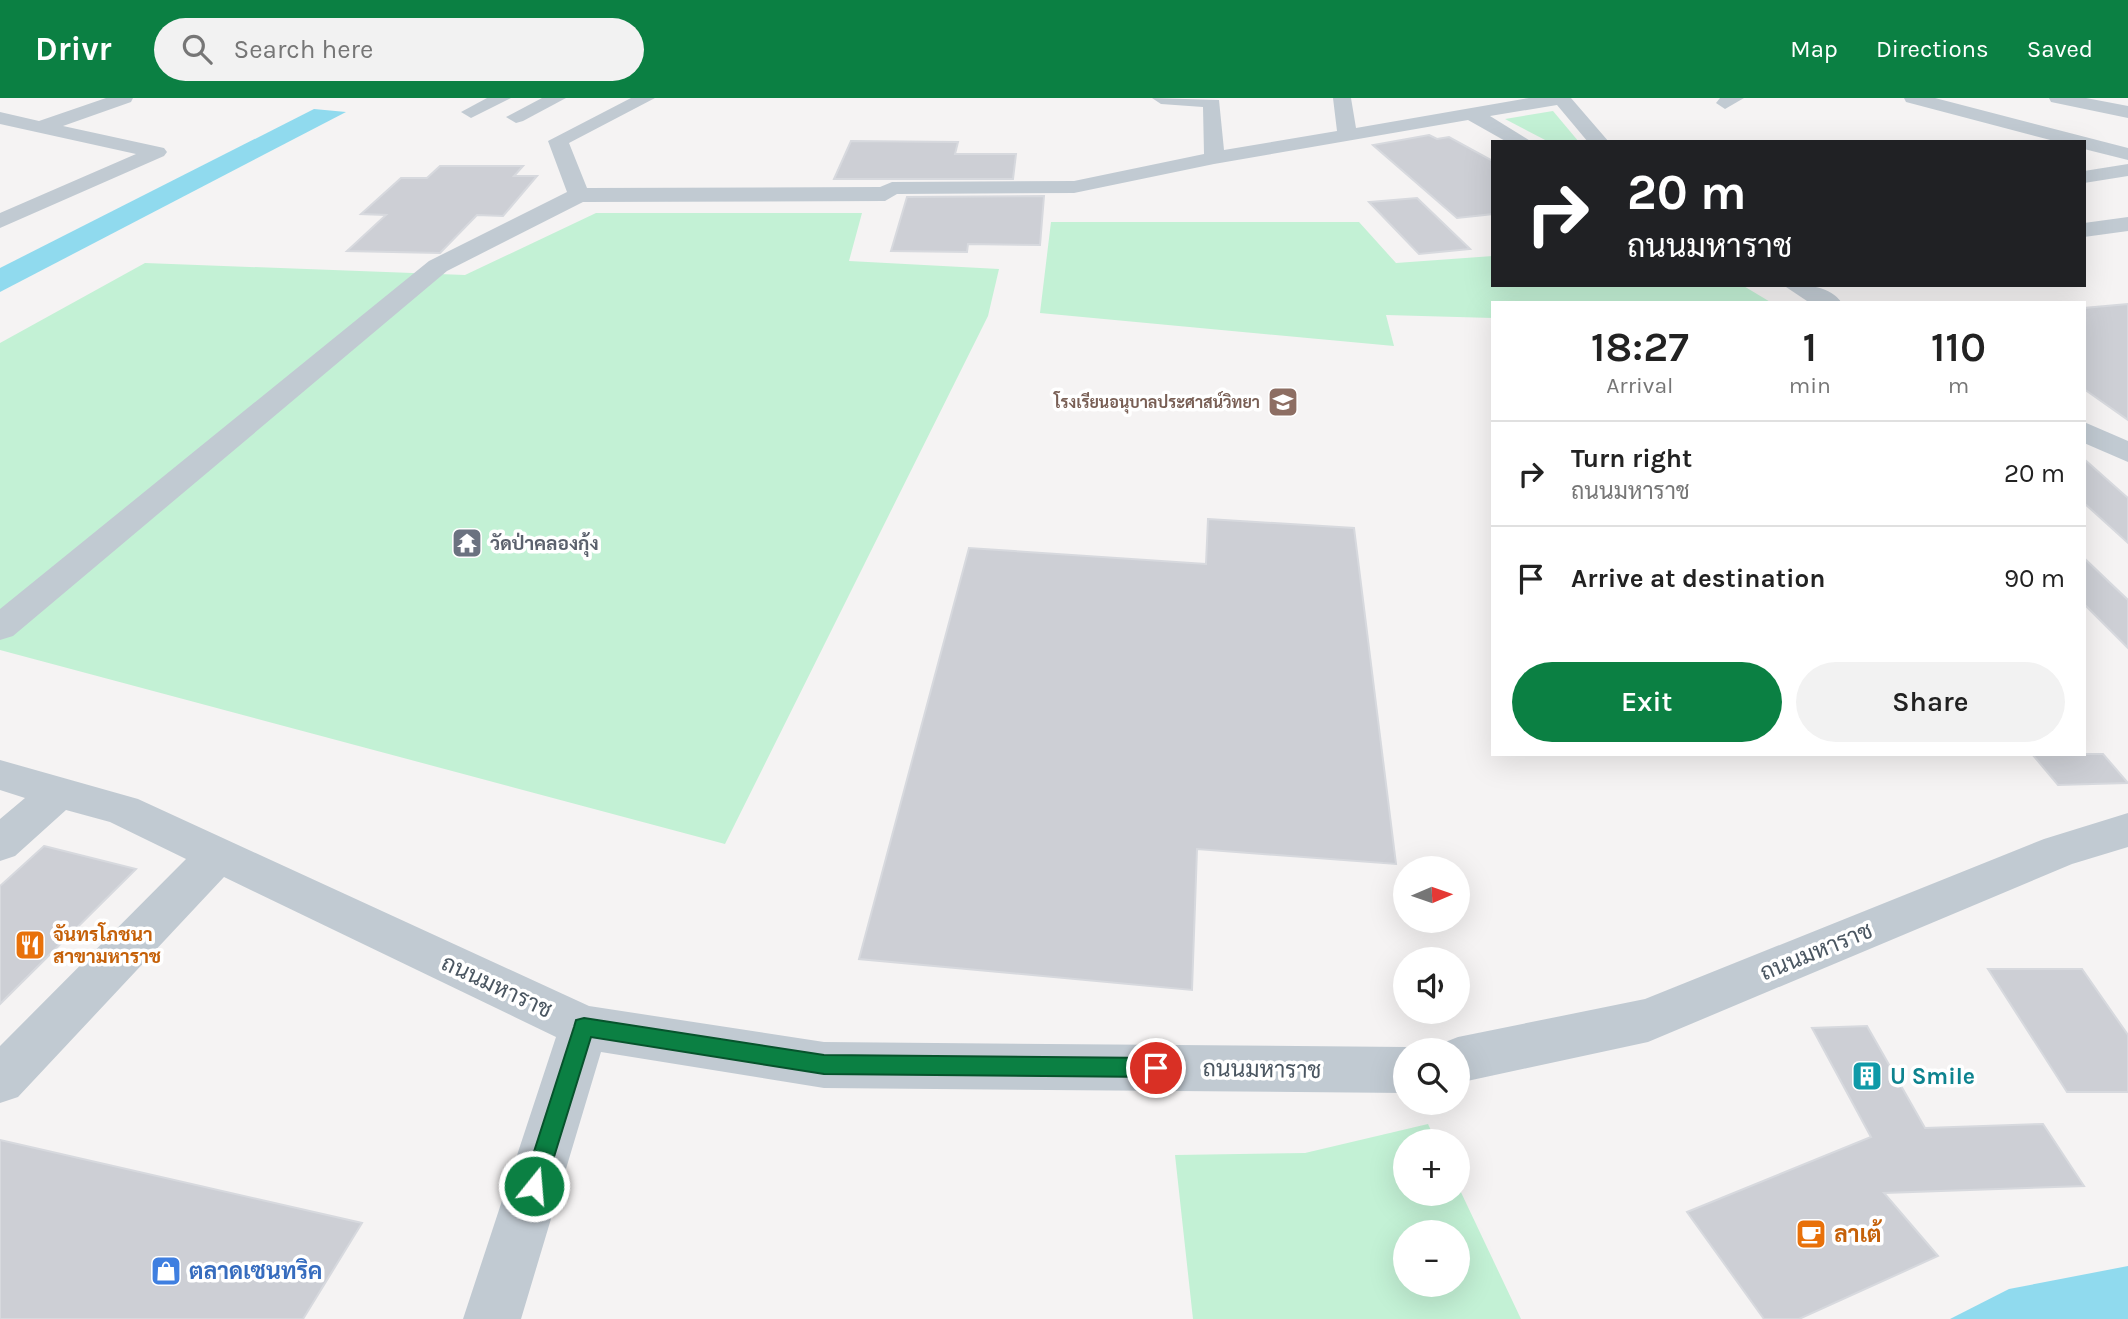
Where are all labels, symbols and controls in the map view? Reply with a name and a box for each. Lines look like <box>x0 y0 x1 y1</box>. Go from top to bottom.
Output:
search box <box>154 18 644 81</box>
text: Drivr <box>35 30 112 68</box>
icon: search <box>178 30 216 68</box>
text: Search here <box>234 34 373 65</box>
text: Map <box>1790 35 1838 63</box>
text: Directions <box>1876 35 1989 63</box>
text: Saved <box>2027 35 2093 63</box>
text: 20 m <box>1627 164 1747 221</box>
icon: right <box>1512 168 1603 259</box>
text: ถนนมหาราช <box>1627 228 1792 265</box>
text: 18:27 <box>1591 322 1689 372</box>
text: 1 <box>1802 322 1817 372</box>
text: 110 <box>1931 322 1986 372</box>
text: Arrival <box>1606 372 1673 399</box>
text: min <box>1789 372 1831 399</box>
text: m <box>1948 372 1969 399</box>
school or university icon: โรงเรียนอนุบาลประศาสน์วิทยา <box>1266 385 1300 419</box>
place label: โรงเรียนอนุบาลประศาสน์วิทยา <box>1053 391 1260 414</box>
text: Turn right <box>1571 443 1692 474</box>
icon: right <box>1512 455 1550 493</box>
text: 20 m <box>2004 458 2065 489</box>
text: ถนนมหาราช <box>1571 478 1690 505</box>
temple icon: วัดป่าคลองกุ้ง <box>450 526 484 560</box>
place label: วัดป่าคลองกุ้ง <box>490 532 599 558</box>
icon: arrive <box>1512 560 1550 598</box>
text: Arrive at destination <box>1571 563 1825 594</box>
text: 90 m <box>2004 563 2065 594</box>
button: Exit <box>1512 662 1782 742</box>
button: Share <box>1796 662 2065 742</box>
north arrow <box>1393 856 1470 933</box>
map controls <box>1393 856 1470 1297</box>
street label: ถนนมหาราช <box>1756 917 1876 986</box>
place label: จันทรโภชนา สาขามหาราช <box>53 922 161 968</box>
restaurant icon: จันทรโภชนา สาขามหาราช <box>13 928 47 962</box>
button: sound <box>1393 947 1470 1024</box>
street label: ถนนมหาราช <box>437 949 556 1024</box>
pin <box>1126 1038 1186 1098</box>
button: search <box>1393 1038 1470 1115</box>
icon: arrive <box>1137 1049 1175 1087</box>
street label: ถนนมหาราช <box>1202 1055 1322 1084</box>
building icon: U Smile <box>1850 1059 1884 1093</box>
place label: U Smile <box>1890 1063 1975 1090</box>
button: + <box>1393 1129 1470 1206</box>
position arrow <box>497 1149 571 1223</box>
cafe icon: ลาเต้ <box>1794 1217 1828 1251</box>
place label: ลาเต้ <box>1834 1218 1882 1248</box>
button: − <box>1393 1220 1470 1297</box>
shop icon: ตลาดเซนทริค <box>149 1254 183 1288</box>
place label: ตลาดเซนทริค <box>189 1258 322 1285</box>

